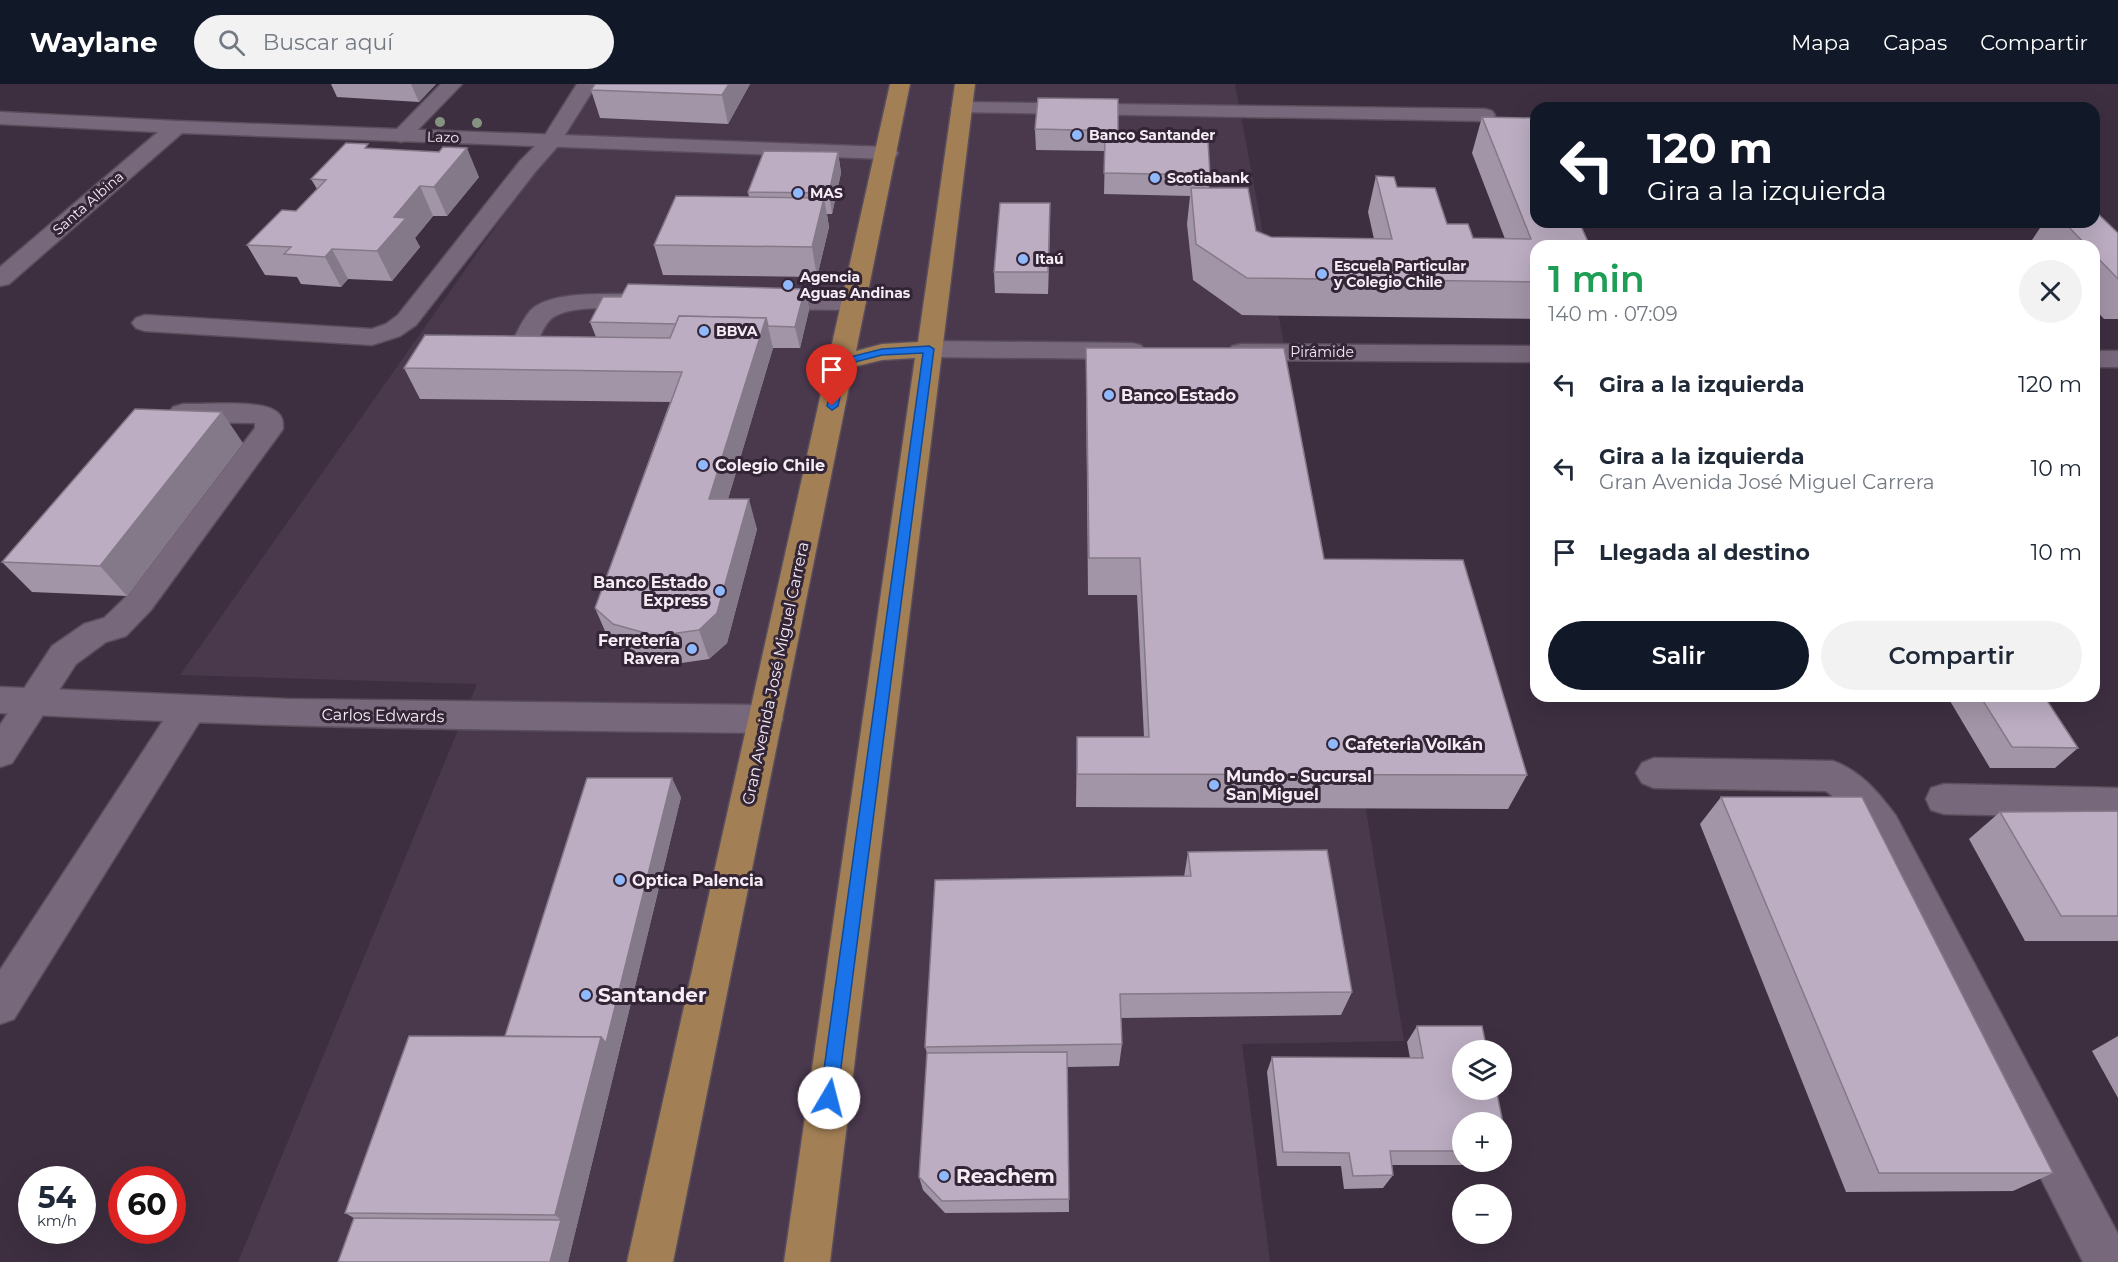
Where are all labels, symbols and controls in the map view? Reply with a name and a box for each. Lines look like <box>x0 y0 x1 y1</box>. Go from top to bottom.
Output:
search box <box>194 15 614 69</box>
text: Waylane <box>30 25 158 59</box>
icon: search <box>215 26 248 59</box>
text: Buscar aquí <box>263 29 393 56</box>
text: Mapa <box>1791 30 1850 55</box>
text: Capas <box>1883 30 1947 55</box>
text: Compartir <box>1980 30 2088 55</box>
text: 120 m <box>1647 122 1773 174</box>
place label: Banco Santander <box>1089 126 1215 144</box>
icon: left <box>1548 126 1626 204</box>
street label: Lazo <box>427 127 460 147</box>
marker: Banco Santander <box>1070 128 1084 142</box>
street label: Santa Albina <box>49 167 127 239</box>
place label: Scotiabank <box>1167 169 1250 187</box>
marker: Scotiabank <box>1148 171 1162 185</box>
text: Gira a la izquierda <box>1647 174 1887 207</box>
place label: MAS <box>810 184 843 202</box>
marker: MAS <box>791 186 805 200</box>
place label: Itaú <box>1035 250 1064 268</box>
marker: Itaú <box>1016 252 1030 266</box>
place label: Escuela Particular y Colegio Chile <box>1333 257 1466 291</box>
text: 1 min <box>1548 257 1645 301</box>
button: close <box>2019 260 2082 323</box>
marker: Escuela Particular y Colegio Chile <box>1315 267 1329 281</box>
place label: Agencia Aguas Andinas <box>799 268 911 302</box>
marker: Agencia Aguas Andinas <box>781 278 795 292</box>
text: 140 m · 07:09 <box>1548 302 1678 326</box>
place label: BBVA <box>716 322 758 340</box>
marker: BBVA <box>697 324 711 338</box>
street label: Pirámide <box>1290 343 1354 361</box>
pin <box>806 344 857 406</box>
icon: arrive <box>815 353 848 386</box>
icon: left <box>1548 368 1581 401</box>
text: Gira a la izquierda <box>1599 371 1805 398</box>
text: 120 m <box>2018 371 2082 398</box>
place label: Banco Estado <box>1121 386 1236 405</box>
marker: Banco Estado <box>1102 388 1116 402</box>
text: Gira a la izquierda <box>1599 443 1805 470</box>
icon: left <box>1548 452 1581 485</box>
text: 10 m <box>2030 455 2082 482</box>
place label: Colegio Chile <box>715 456 825 475</box>
marker: Colegio Chile <box>696 458 710 472</box>
text: Gran Avenida José Miguel Carrera <box>1599 470 1935 494</box>
icon: arrive <box>1548 536 1581 569</box>
text: Llegada al destino <box>1599 539 1810 566</box>
text: 10 m <box>2030 539 2082 566</box>
street label: Gran Avenida José Miguel Carrera <box>738 540 813 806</box>
place label: Banco Estado Express <box>593 573 708 610</box>
marker: Banco Estado Express <box>713 584 727 598</box>
button: Salir <box>1548 621 1809 690</box>
button: Compartir <box>1821 621 2082 690</box>
place label: Ferretería Ravera <box>598 631 680 668</box>
marker: Ferretería Ravera <box>685 642 699 656</box>
street label: Carlos Edwards <box>321 705 445 726</box>
place label: Cafeteria Volkán <box>1345 735 1483 754</box>
marker: Cafeteria Volkán <box>1326 737 1340 751</box>
place label: Mundo - Sucursal San Miguel <box>1226 767 1372 804</box>
marker: Mundo - Sucursal San Miguel <box>1207 778 1221 792</box>
place label: Optica Palencia <box>632 871 764 890</box>
marker: Optica Palencia <box>613 873 627 887</box>
place label: Santander <box>598 983 707 1007</box>
marker: Santander <box>579 988 593 1002</box>
map controls <box>1452 1040 1512 1244</box>
button: layers <box>1452 1040 1512 1100</box>
position arrow <box>797 1066 861 1130</box>
button: + <box>1452 1112 1512 1172</box>
place label: Reachem <box>956 1164 1055 1188</box>
speed limit sign: 60 <box>108 1166 186 1244</box>
marker: Reachem <box>937 1169 951 1183</box>
text: 54 <box>38 1179 76 1216</box>
button: − <box>1452 1184 1512 1244</box>
text: km/h <box>37 1211 77 1230</box>

